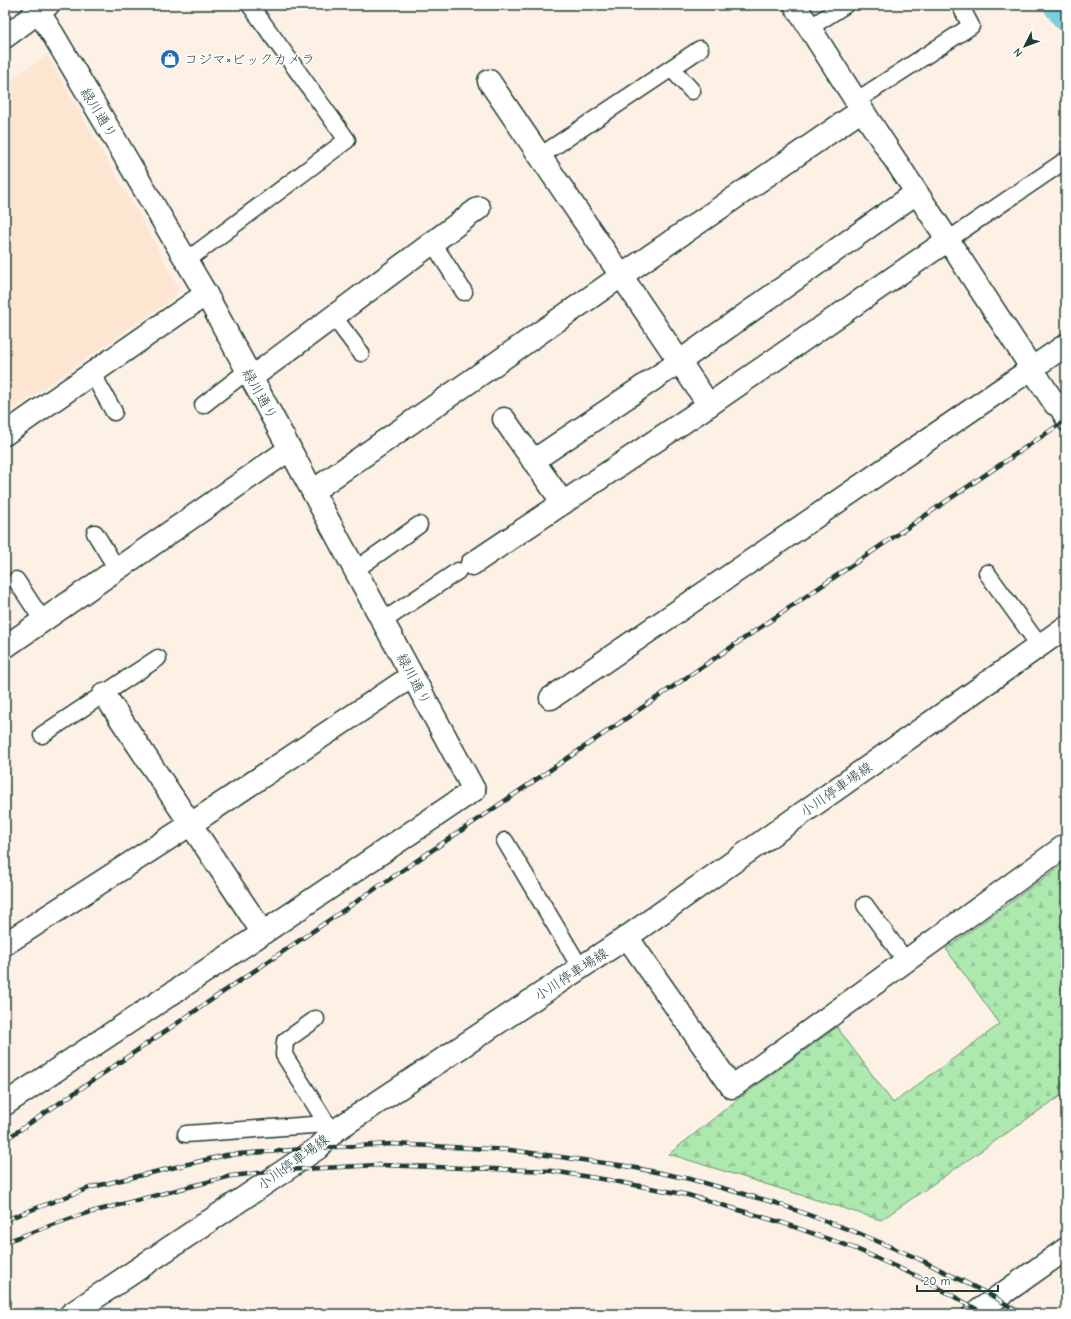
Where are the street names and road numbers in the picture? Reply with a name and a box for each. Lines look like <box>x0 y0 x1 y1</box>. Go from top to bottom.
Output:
street label: 緑川通り <box>77 85 120 142</box>
street label: 緑川通り <box>239 366 281 423</box>
street label: 緑川通り <box>393 651 434 708</box>
street label: 小川停車場線 <box>797 758 876 820</box>
street label: 小川停車場線 <box>531 944 611 1004</box>
street label: 小川停車場線 <box>254 1131 332 1194</box>

